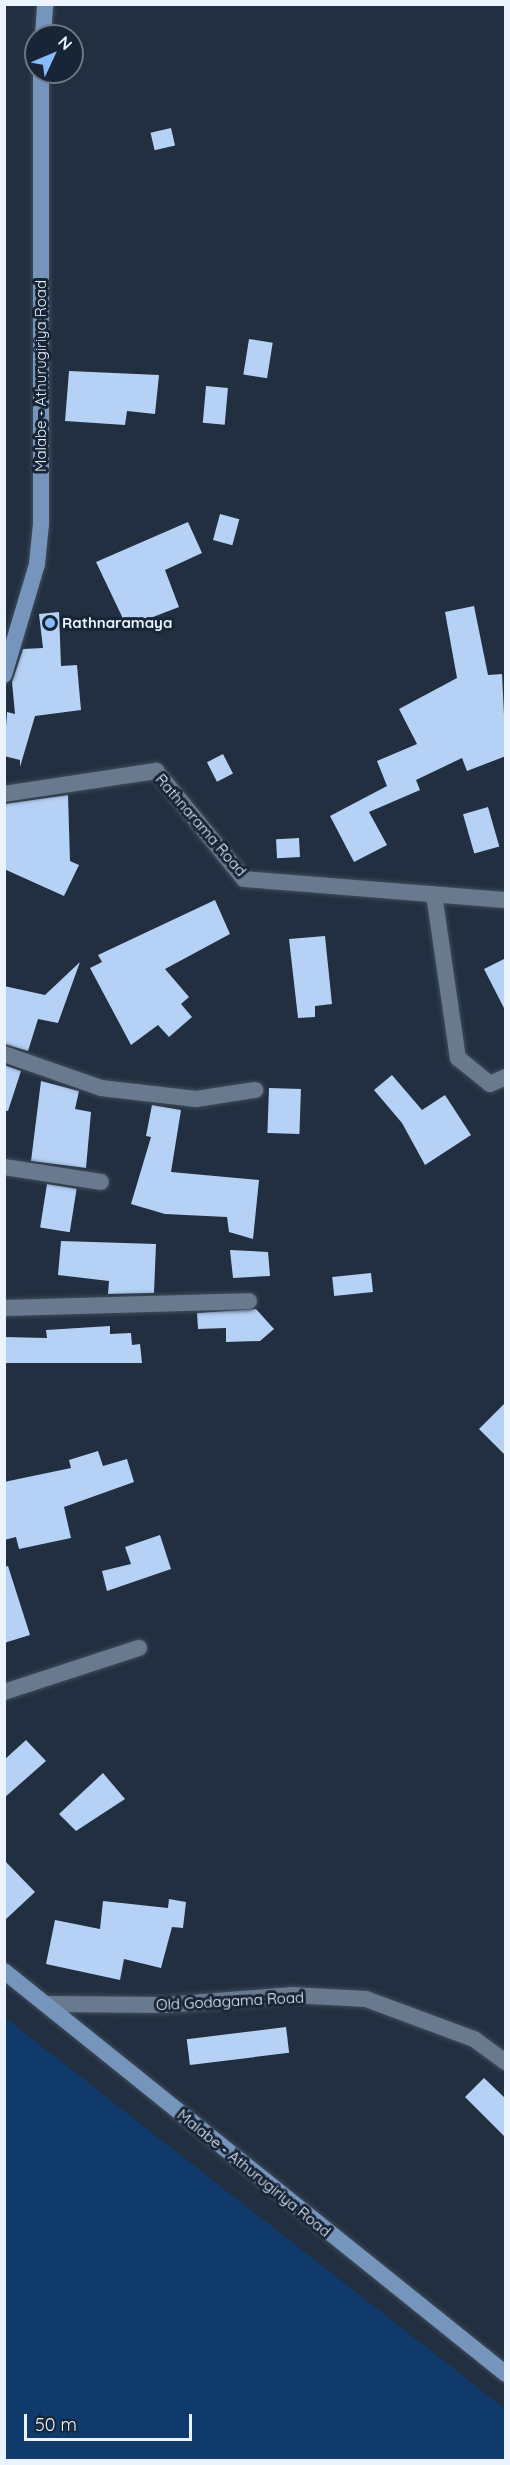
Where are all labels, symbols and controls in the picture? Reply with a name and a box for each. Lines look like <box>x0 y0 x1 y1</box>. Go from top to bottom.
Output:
north arrow <box>24 24 84 84</box>
text: N <box>54 32 77 54</box>
street label: Malabe - Athurugiriya Road <box>32 280 50 472</box>
place label: Rathnaramaya <box>62 614 172 632</box>
marker: Rathnaramaya <box>43 616 57 630</box>
street label: Rathnarama Road <box>152 770 250 880</box>
street label: Old Godagama Road <box>156 1988 304 2014</box>
street label: Malabe - Athurugiriya Road <box>174 2106 334 2240</box>
scale bar <box>27 2402 195 2440</box>
text: 50 m <box>35 2413 77 2436</box>

